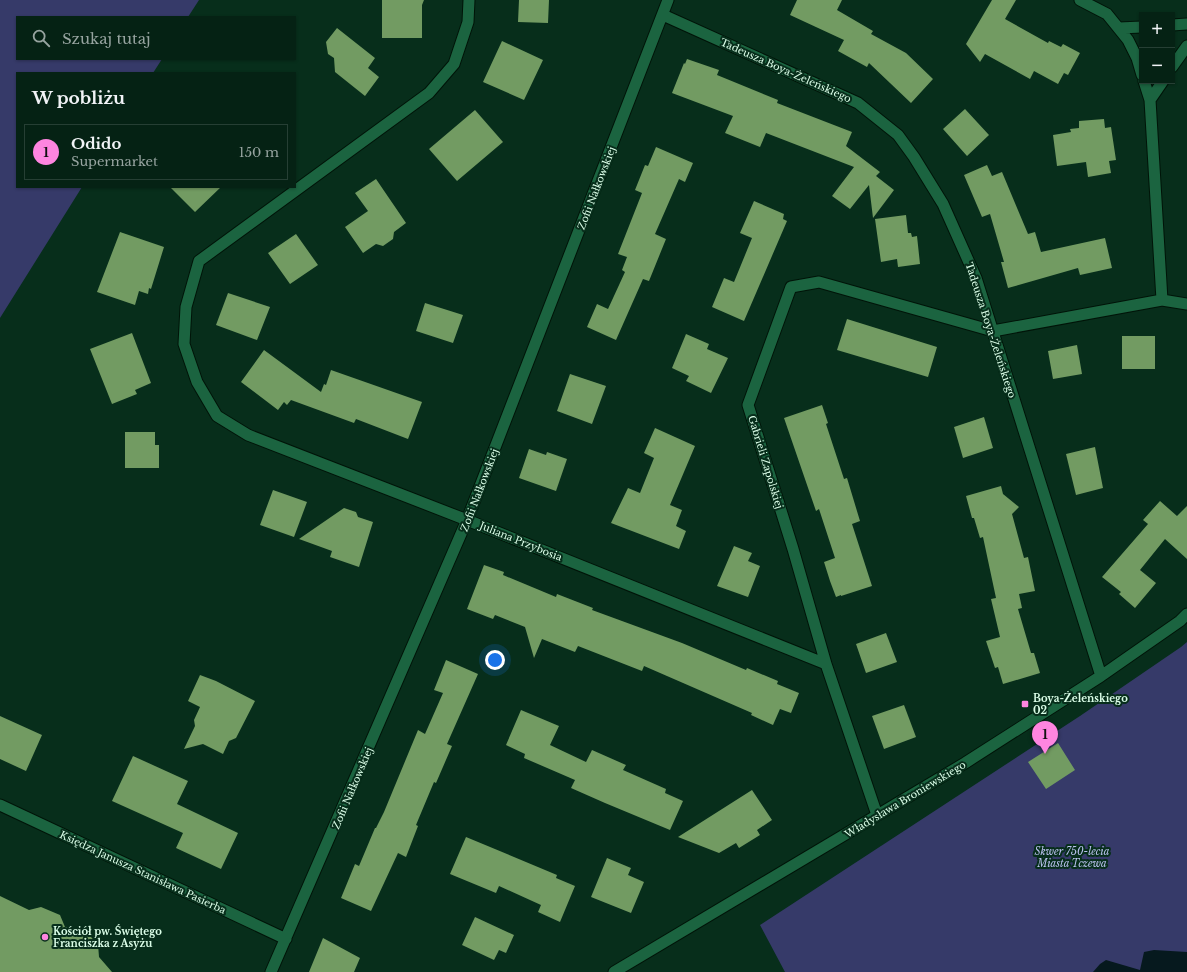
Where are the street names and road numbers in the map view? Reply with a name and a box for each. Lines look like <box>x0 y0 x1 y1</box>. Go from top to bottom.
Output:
street label: Tadeusza Boya-Żeleńskiego <box>718 35 854 105</box>
street label: Zofii Nałkowskiej <box>575 145 618 232</box>
street label: Tadeusza Boya-Żeleńskiego <box>962 260 1020 400</box>
street label: Gabrieli Zapolskiej <box>745 414 786 510</box>
street label: Zofii Nałkowskiej <box>458 447 501 534</box>
street label: Juliana Przybosia <box>476 518 564 564</box>
street label: Zofii Nałkowskiej <box>329 745 376 831</box>
street label: Władysława Broniewskiego <box>841 758 969 841</box>
street label: Księdza Janusza Stanisława Pasierba <box>58 828 228 917</box>

